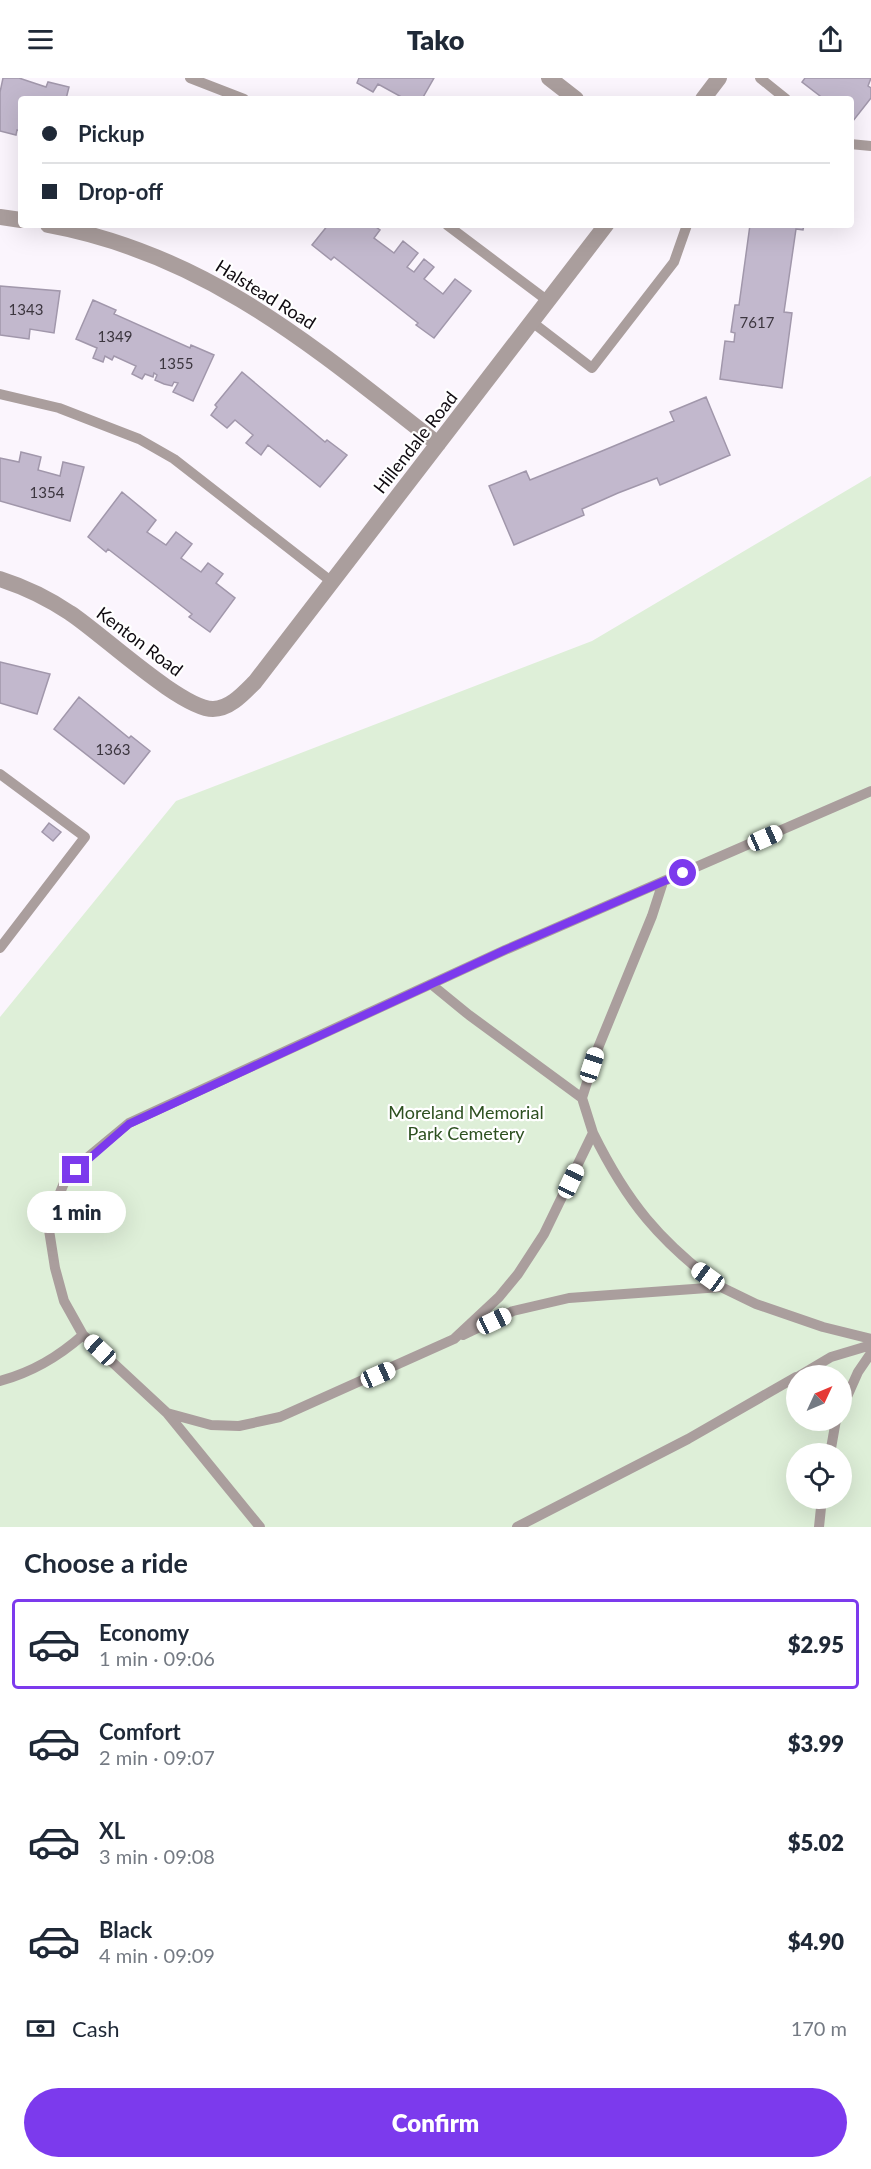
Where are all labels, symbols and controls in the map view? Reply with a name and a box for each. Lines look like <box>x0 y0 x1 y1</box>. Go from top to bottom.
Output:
icon: menu <box>24 23 57 56</box>
text: Tako <box>407 23 464 56</box>
icon: share <box>814 23 847 56</box>
text: Pickup <box>78 120 144 147</box>
text: Drop-off <box>78 178 163 205</box>
street label: Halstead Road <box>212 254 320 334</box>
house number: 1343 <box>9 300 43 318</box>
house number: 7617 <box>740 313 775 331</box>
house number: 1349 <box>98 327 132 345</box>
house number: 1355 <box>159 354 193 372</box>
street label: Hillendale Road <box>368 387 462 497</box>
house number: 1354 <box>30 483 65 501</box>
street label: Kenton Road <box>93 602 187 680</box>
house number: 1363 <box>96 740 130 758</box>
car <box>745 822 785 854</box>
route start <box>669 859 696 886</box>
car <box>578 1045 606 1085</box>
park label: Moreland Memorial Park Cemetery <box>388 1101 544 1144</box>
route end <box>62 1156 89 1183</box>
car <box>555 1161 587 1201</box>
callout: 1 min <box>26 1191 125 1233</box>
text: 1 min <box>52 1200 101 1224</box>
car <box>688 1259 728 1295</box>
car <box>474 1305 514 1337</box>
car <box>81 1331 119 1369</box>
car <box>358 1359 398 1391</box>
north arrow <box>786 1365 852 1431</box>
map controls <box>786 1365 852 1509</box>
button: locate <box>786 1443 852 1509</box>
text: Choose a ride <box>24 1546 188 1579</box>
icon: car <box>27 1617 81 1671</box>
text: Economy <box>99 1619 189 1646</box>
text: $2.95 <box>788 1631 844 1658</box>
text: 1 min · 09:06 <box>99 1646 215 1670</box>
icon: car <box>27 1716 81 1770</box>
text: Comfort <box>99 1718 181 1745</box>
text: $3.99 <box>788 1730 844 1757</box>
text: 2 min · 09:07 <box>99 1745 215 1769</box>
icon: car <box>27 1815 81 1869</box>
text: XL <box>99 1817 125 1844</box>
text: $5.02 <box>788 1829 844 1856</box>
text: 3 min · 09:08 <box>99 1844 215 1868</box>
icon: car <box>27 1914 81 1968</box>
text: Black <box>99 1916 152 1943</box>
text: $4.90 <box>788 1928 844 1955</box>
text: 4 min · 09:09 <box>99 1943 215 1967</box>
icon: cash <box>24 2012 57 2045</box>
text: Cash <box>72 2015 119 2042</box>
text: 170 m <box>791 2016 847 2040</box>
button: Confirm <box>24 2088 847 2157</box>

